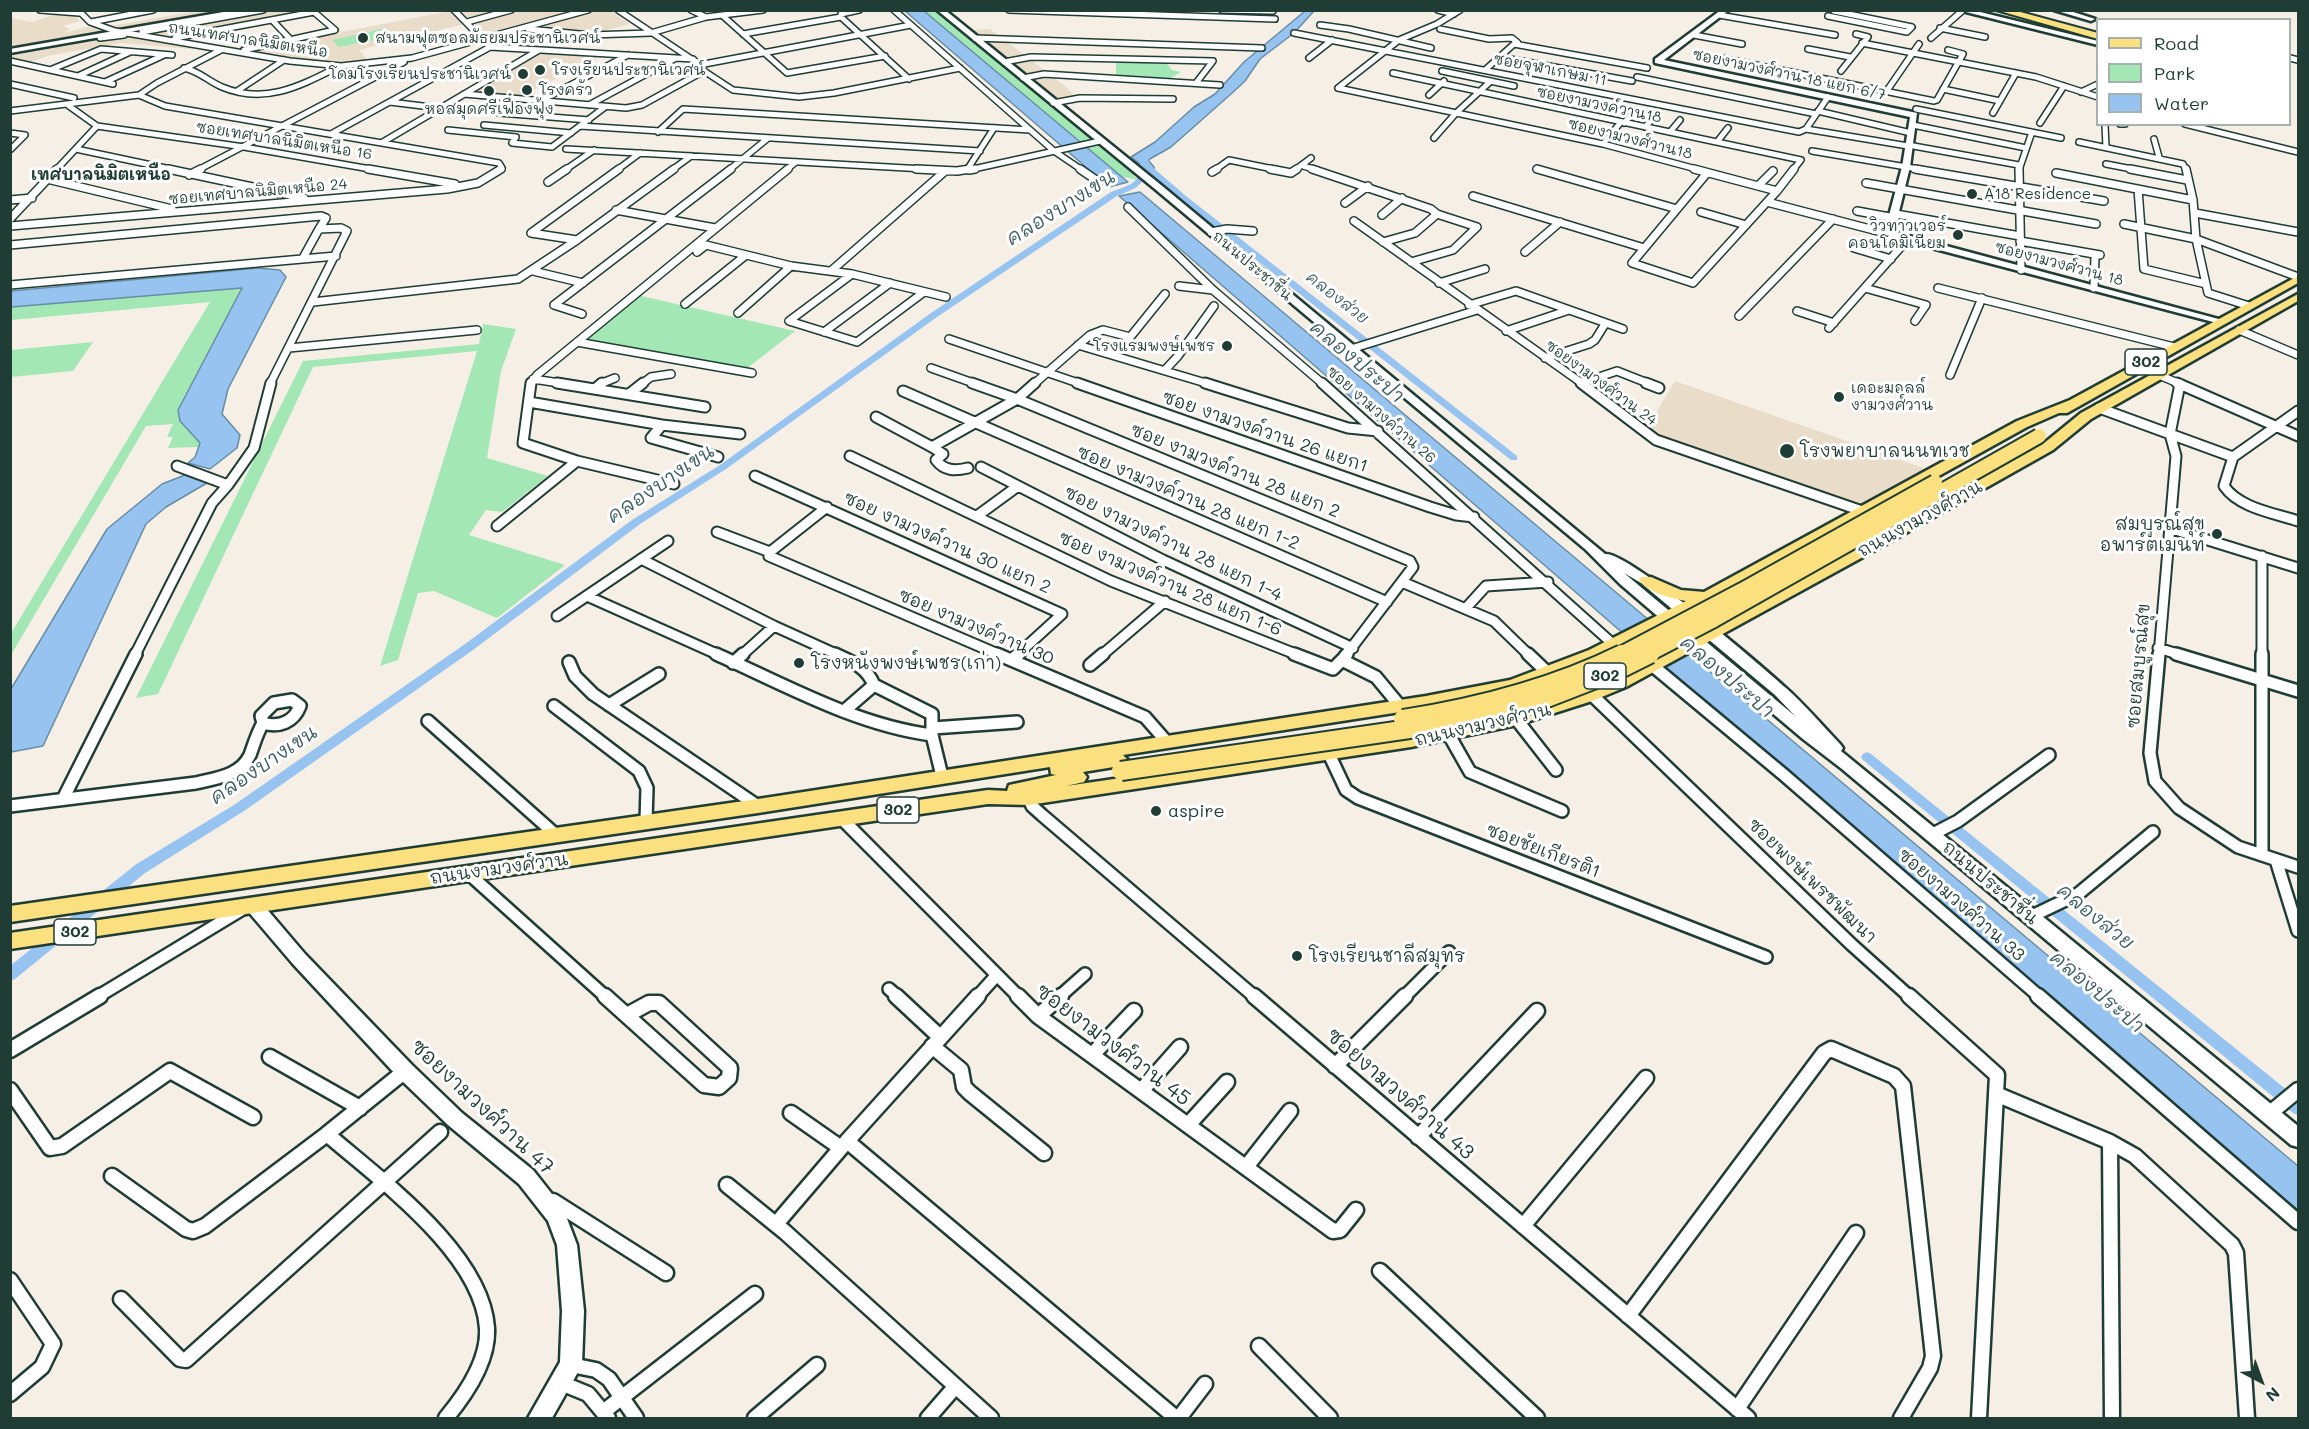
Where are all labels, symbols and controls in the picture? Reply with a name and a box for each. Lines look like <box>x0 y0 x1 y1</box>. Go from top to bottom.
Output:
street label: ถนนเทศบาลนิมิตเหนือ <box>167 18 329 62</box>
legend <box>2096 18 2291 126</box>
place label: สนามฟุตซอลมัธยมประชานิเวศน์ <box>375 29 600 47</box>
marker: สนามฟุตซอลมัธยมประชานิเวศน์ <box>356 31 370 45</box>
text: Road <box>2154 31 2199 55</box>
street label: ซอยงามวงศ์วาน 18 แยก 6/7 <box>1691 46 1887 104</box>
street label: ซอยจุฬาเกษม 11 <box>1492 50 1608 90</box>
place label: โรงเรียนประชานิเวศน์ <box>552 61 705 79</box>
text: Park <box>2154 61 2195 85</box>
marker: โรงเรียนประชานิเวศน์ <box>533 63 547 77</box>
place label: โดมโรงเรียนประชานิเวศน์ <box>329 65 511 83</box>
marker: โดมโรงเรียนประชานิเวศน์ <box>516 67 530 81</box>
place label: โรงครัว <box>539 81 593 99</box>
marker: โรงครัว <box>520 83 534 97</box>
street label: ซอยงามวงค์วาน18 <box>1535 83 1663 127</box>
marker: หอสมุดศรีเฟื่องฟุ้ง <box>482 84 496 98</box>
text: Water <box>2154 91 2209 115</box>
place label: หอสมุดศรีเฟื่องฟุ้ง <box>424 100 554 118</box>
street label: ซอยงามวงศ์วาน18 <box>1566 115 1694 163</box>
street label: ซอยเทศบาลนิมิตเหนือ 16 <box>195 118 373 164</box>
district label: เทศบาลนิมิตเหนือ <box>31 165 171 185</box>
water label: คลองบางเขน <box>1002 165 1120 251</box>
street label: ซอยเทศบาลนิมิตเหนือ 24 <box>168 175 348 209</box>
place label: A18 Residence <box>1984 185 2091 203</box>
marker: A18 Residence <box>1965 187 1979 201</box>
place label: วิวทาวเวอร์ คอนโดมิเนียม <box>1848 217 1946 252</box>
street label: ถนนประชาชื่น <box>1208 227 1296 305</box>
marker: วิวทาวเวอร์ คอนโดมิเนียม <box>1951 228 1965 242</box>
street label: ซอยงามวงศ์วาน 18 <box>1993 238 2125 290</box>
water label: คลองส่วย <box>1302 268 1372 328</box>
water label: คลองประปา <box>1305 316 1409 408</box>
street label: ซอยงามวงศ์วาน 24 <box>1542 336 1660 430</box>
place label: โรงแรมพงษ์เพชร <box>1093 337 1215 355</box>
marker: โรงแรมพงษ์เพชร <box>1220 339 1234 353</box>
road number: 302 <box>2125 349 2167 375</box>
street label: ซอย งามวงค์วาน 26 <box>1323 363 1439 467</box>
place label: เดอะมอลล์ งามวงศ์วาน <box>1851 379 1933 414</box>
street label: ซอย งามวงค์วาน 26 แยก1 <box>1159 387 1371 477</box>
marker: เดอะมอลล์ งามวงศ์วาน <box>1832 390 1846 404</box>
street label: ซอย งามวงค์วาน 28 แยก 2 <box>1127 419 1343 523</box>
water label: คลองบางเขน <box>603 439 719 529</box>
place label: โรงพยาบาลนนทเวช <box>1800 440 1970 462</box>
street label: ซอย งามวงค์วาน 28 แยก 1-2 <box>1074 441 1302 555</box>
marker: โรงพยาบาลนนทเวช <box>1778 442 1796 460</box>
street label: ถนนงามวงศ์วาน <box>1854 476 1986 562</box>
street label: ซอย งามวงค์วาน 28 แยก 1-4 <box>1060 482 1286 606</box>
street label: ซอย งามวงค์วาน 30 แยก 2 <box>840 487 1054 599</box>
place label: สมบูรณ์สุข อพาร์ตเมนท์ <box>2100 513 2205 556</box>
street label: ซอย งามวงค์วาน 28 แยก 1-6 <box>1055 527 1285 641</box>
marker: สมบูรณ์สุข อพาร์ตเมนท์ <box>2210 527 2224 541</box>
street label: ซอย งามวงค์วาน 30 <box>895 584 1057 670</box>
street label: ซอยสมบูรณ์สุข <box>2123 602 2155 730</box>
water label: คลองประปา <box>1675 631 1779 723</box>
place label: โรงหนังพงษ์เพชร(เก่า) <box>811 652 1001 674</box>
marker: โรงหนังพงษ์เพชร(เก่า) <box>792 656 806 670</box>
road number: 302 <box>1584 663 1626 689</box>
street label: ถนนงามวงศ์วาน <box>1413 699 1553 751</box>
water label: คลองบางเขน <box>206 720 322 810</box>
road number: 302 <box>877 797 919 823</box>
place label: aspire <box>1168 800 1225 822</box>
marker: aspire <box>1149 804 1163 818</box>
street label: ซอยพงษ์เพรชพัฒนา <box>1743 814 1881 948</box>
street label: ซอยชัยเกียรติ1 <box>1483 819 1603 883</box>
street label: ถนนประชาชื่น <box>1938 837 2042 929</box>
street label: ซอยงามวงศ์วาน 33 <box>1893 844 2029 966</box>
street label: ถนนงามวงศ์วาน <box>428 849 570 889</box>
water label: คลองส่วย <box>2052 879 2138 955</box>
road number: 302 <box>54 919 96 945</box>
place label: โรงเรียนชาลีสมุทร <box>1309 945 1465 967</box>
water label: คลองประปา <box>2045 946 2149 1038</box>
marker: โรงเรียนชาลีสมุทร <box>1290 949 1304 963</box>
street label: ซอยงามวงศ์วาน 45 <box>1030 978 1196 1112</box>
street label: ซอยงามวงศ์วาน 43 <box>1321 1023 1479 1165</box>
street label: ซอยงามวงศ์วาน 47 <box>405 1034 559 1180</box>
north arrow <box>2231 1351 2291 1411</box>
text: N <box>2262 1383 2285 1407</box>

